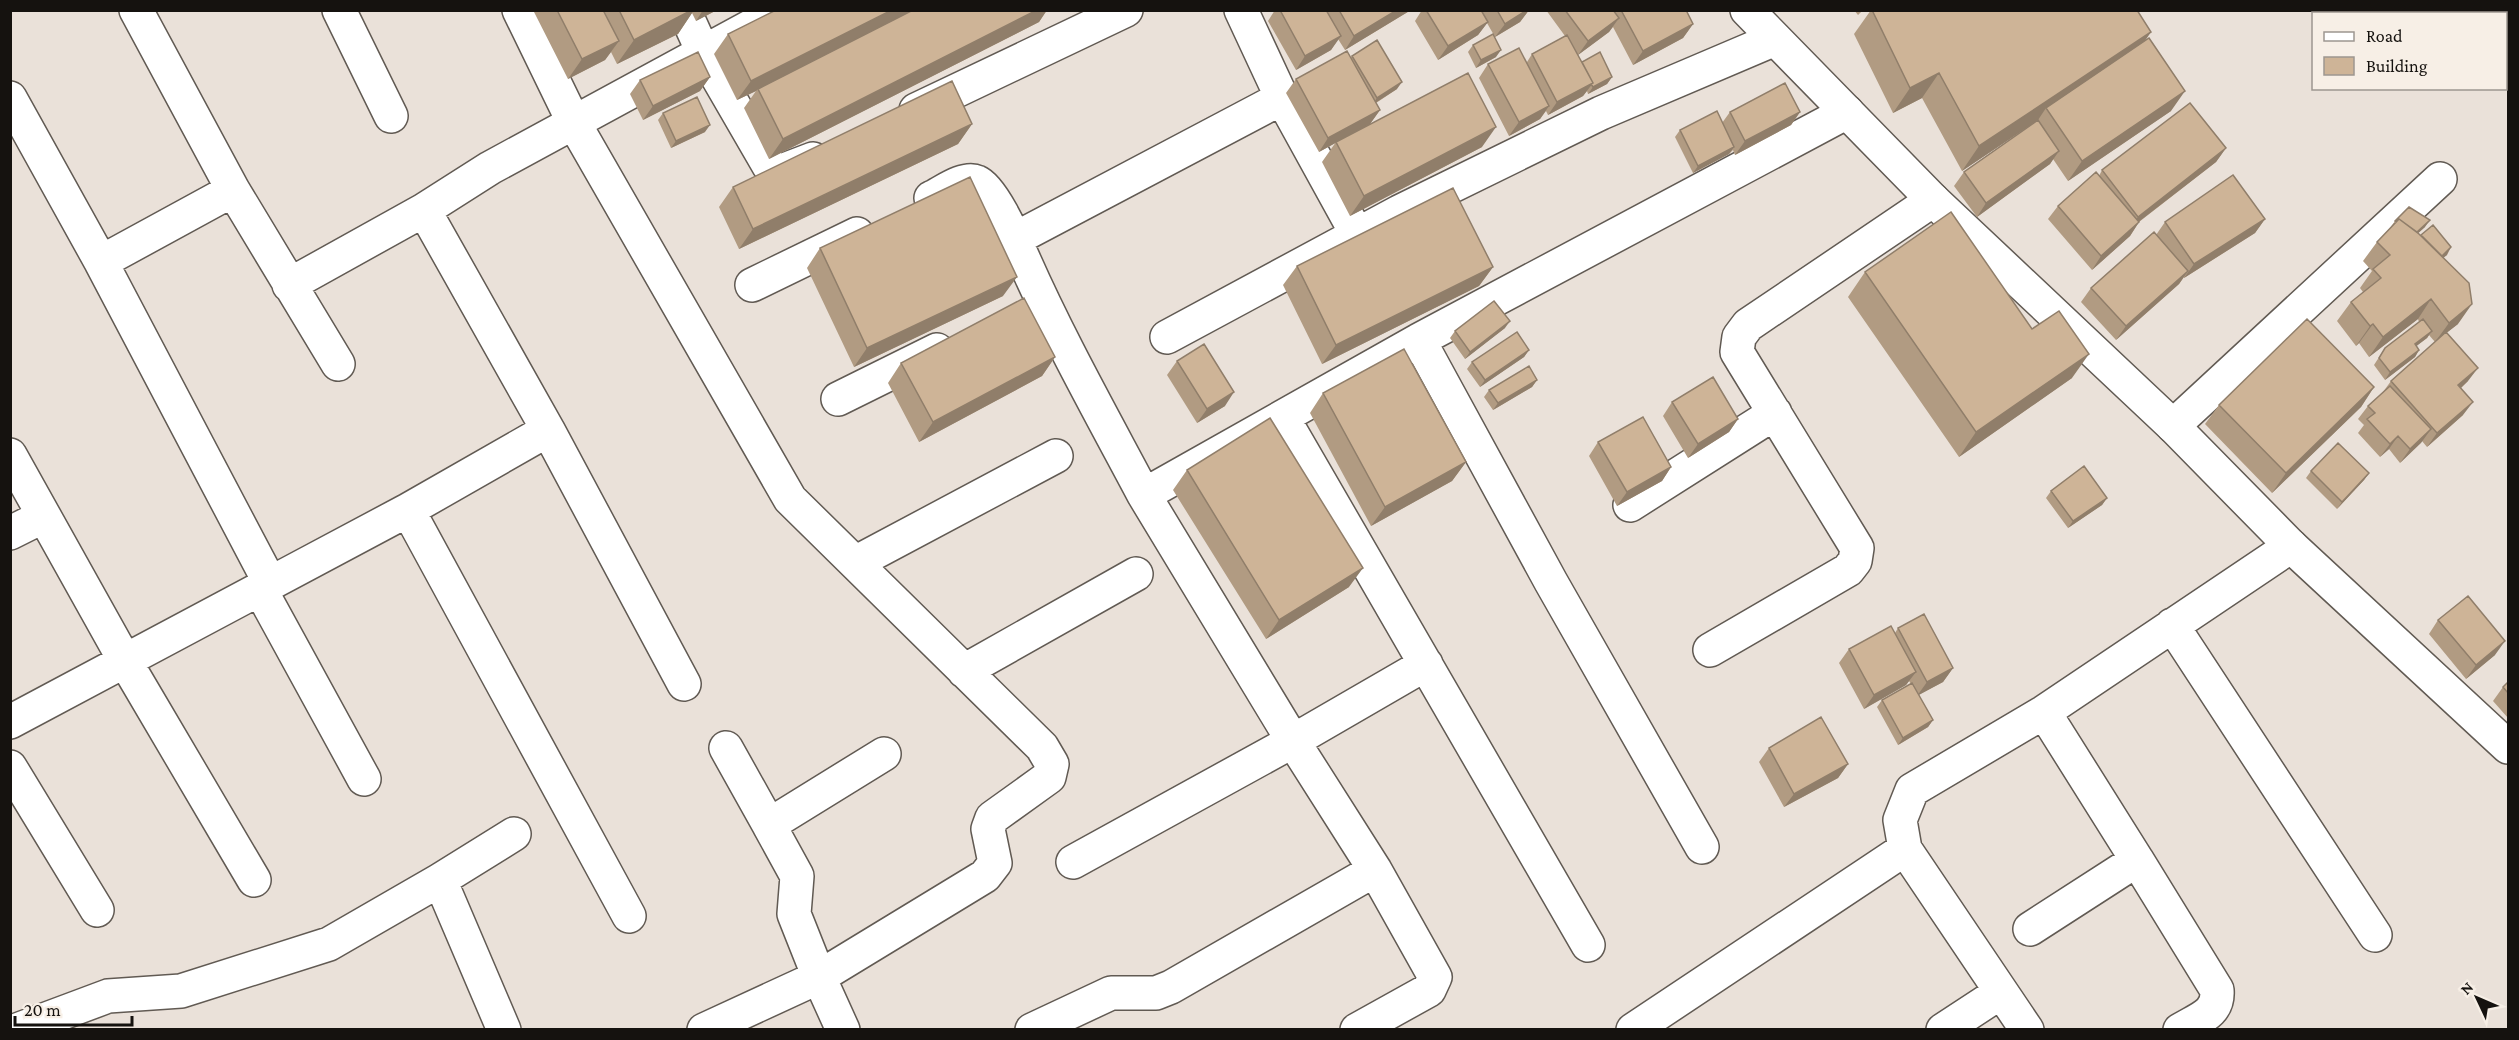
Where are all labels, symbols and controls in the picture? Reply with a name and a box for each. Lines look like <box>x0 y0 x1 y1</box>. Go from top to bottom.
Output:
legend <box>2312 12 2507 90</box>
text: Road <box>2366 26 2403 46</box>
text: Building <box>2366 56 2428 76</box>
north arrow <box>2447 968 2507 1028</box>
text: N <box>2457 978 2477 998</box>
scale bar <box>15 989 132 1027</box>
text: 20 m <box>24 1000 61 1020</box>

